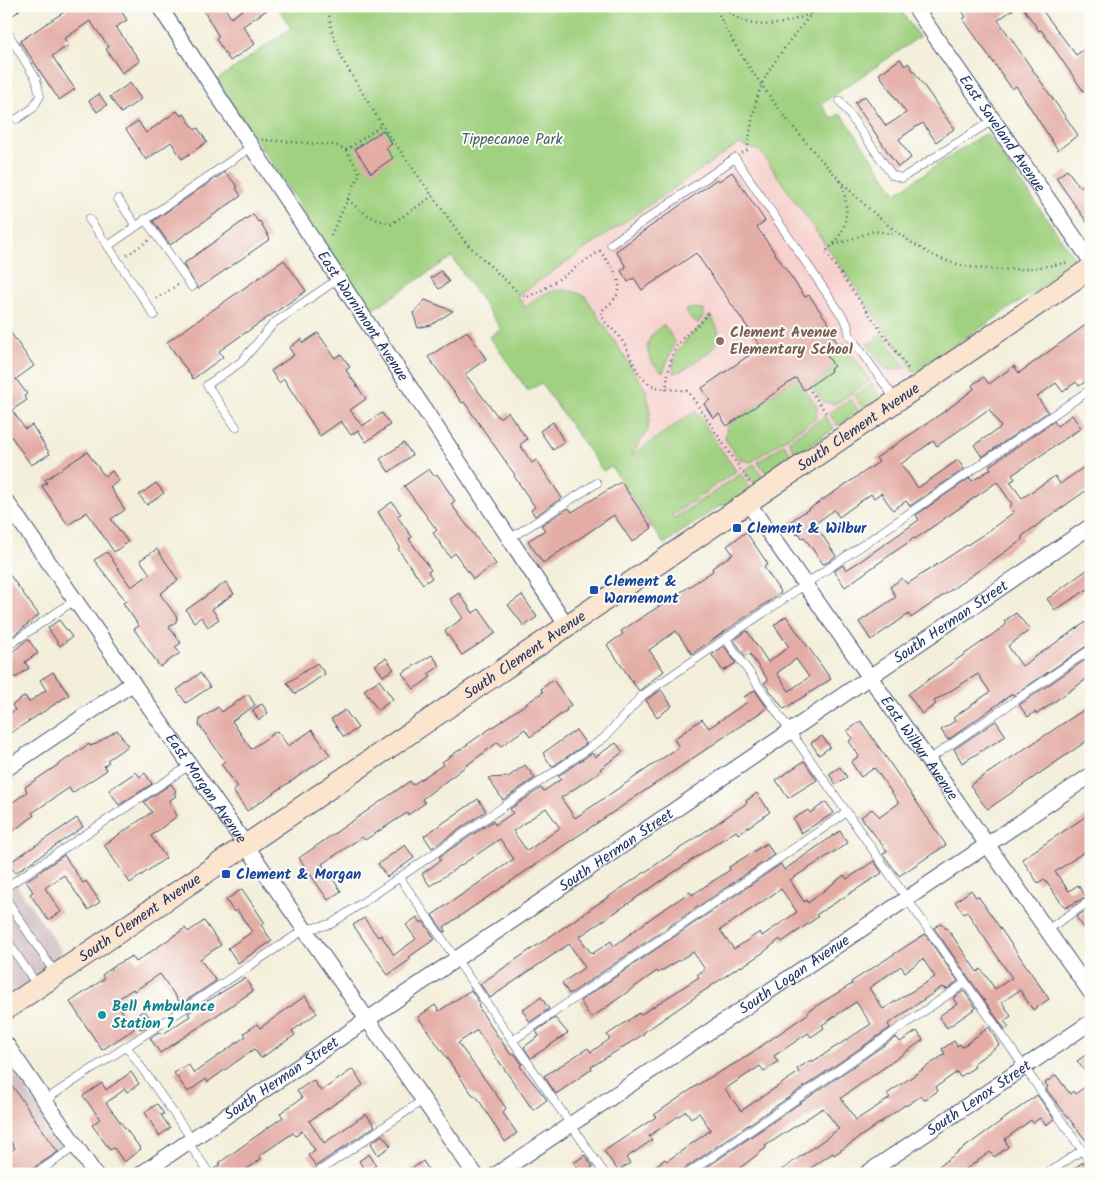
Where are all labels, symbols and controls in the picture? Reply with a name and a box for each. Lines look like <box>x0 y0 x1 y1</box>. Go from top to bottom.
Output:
street label: East Saveland Avenue <box>952 70 1051 198</box>
park label: Tippecanoe Park <box>461 128 564 152</box>
street label: East Warnimont Avenue <box>310 246 414 387</box>
place label: Clement Avenue Elementary School <box>730 321 853 362</box>
marker: Clement Avenue Elementary School <box>714 335 726 347</box>
street label: South Clement Avenue <box>793 377 925 478</box>
place label: Clement & Wilbur <box>747 517 867 541</box>
marker: Clement & Wilbur <box>731 522 743 534</box>
place label: Clement & Warnemont <box>604 570 679 611</box>
street label: South Herman Street <box>889 575 1014 670</box>
marker: Clement & Warnemont <box>588 584 600 596</box>
street label: South Clement Avenue <box>459 605 592 706</box>
street label: East Wilbur Avenue <box>873 691 964 806</box>
street label: East Morgan Avenue <box>158 729 252 849</box>
street label: South Herman Street <box>554 803 679 899</box>
place label: Clement & Morgan <box>236 863 361 887</box>
street label: South Clement Avenue <box>74 868 207 969</box>
marker: Clement & Morgan <box>220 868 232 880</box>
street label: South Logan Avenue <box>734 929 855 1021</box>
place label: Bell Ambulance Station 7 <box>112 995 215 1036</box>
marker: Bell Ambulance Station 7 <box>96 1009 108 1021</box>
street label: South Herman Street <box>220 1031 345 1127</box>
street label: South Lenox Street <box>922 1054 1037 1143</box>

